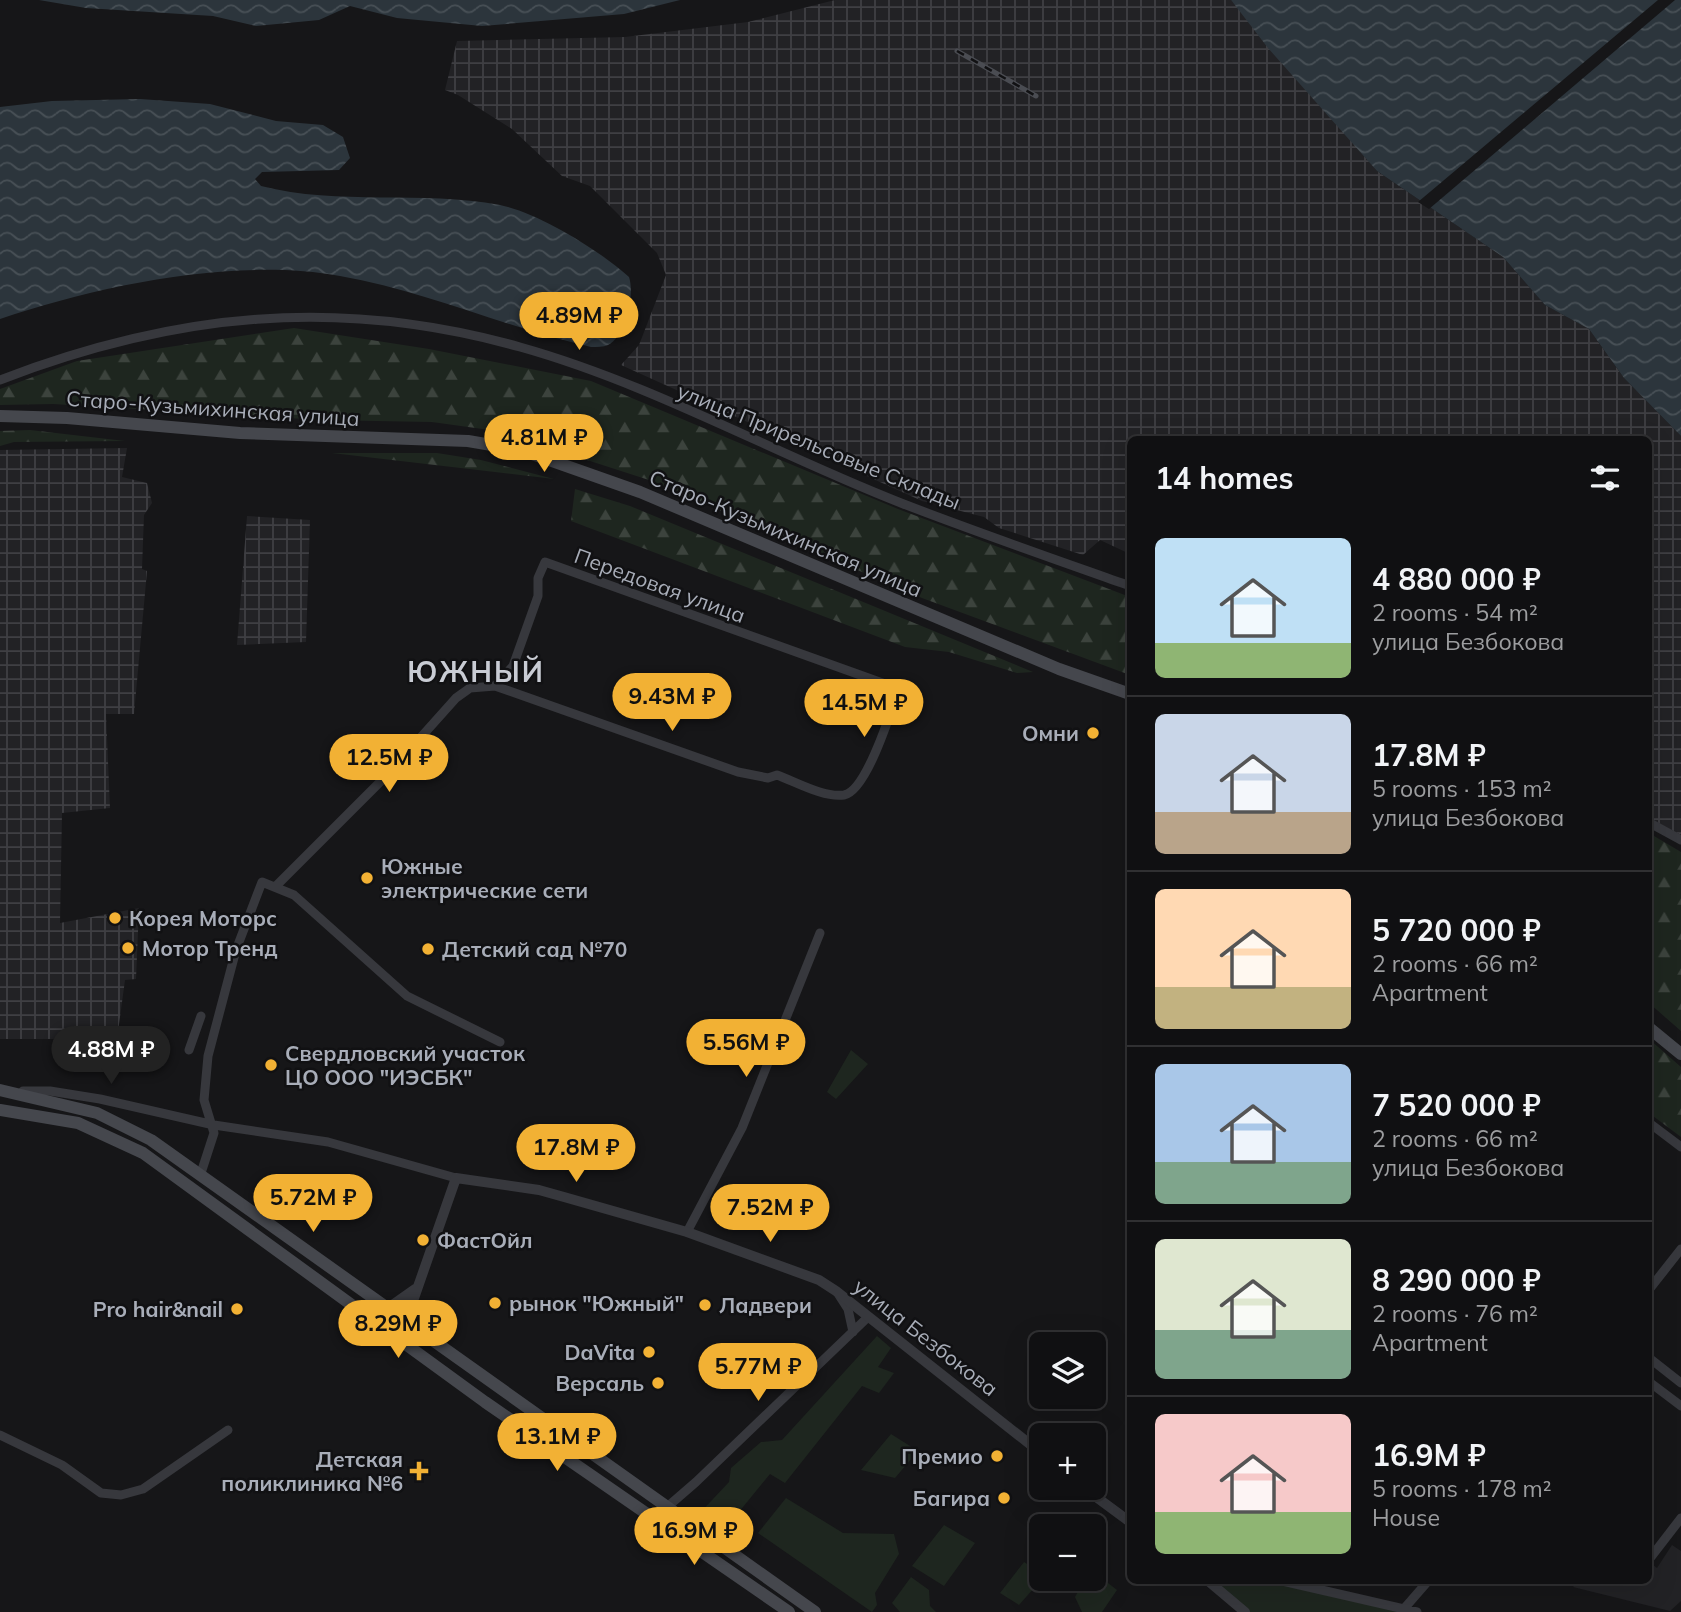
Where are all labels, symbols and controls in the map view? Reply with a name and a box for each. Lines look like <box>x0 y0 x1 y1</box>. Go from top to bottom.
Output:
pin: 4.89M ₽ <box>514 292 644 352</box>
text: 4.89M ₽ <box>535 300 623 329</box>
street label: улица Прирельсовые Склады <box>674 377 964 515</box>
street label: Старо-Кузьмихинская улица <box>66 385 360 431</box>
pin: 4.81M ₽ <box>479 414 609 474</box>
text: 4.81M ₽ <box>500 422 588 451</box>
text: 14 homes <box>1155 459 1294 497</box>
icon: filters <box>1586 459 1624 497</box>
street label: Старо-Кузьмихинская улица <box>646 464 926 602</box>
street label: Передовая улица <box>571 542 749 628</box>
text: 4 880 000 ₽ <box>1372 560 1541 598</box>
icon: home <box>1211 566 1295 650</box>
text: 2 rooms · 54 m² <box>1372 598 1538 627</box>
text: улица Безбокова <box>1372 627 1564 656</box>
district label: ЮЖНЫЙ <box>407 654 545 689</box>
pin: 9.43M ₽ <box>607 674 737 733</box>
pin: 14.5M ₽ <box>799 680 929 739</box>
text: 9.43M ₽ <box>628 681 716 710</box>
text: 14.5M ₽ <box>820 687 908 716</box>
place label: Омни <box>1022 720 1079 746</box>
marker: Омни <box>1085 725 1101 741</box>
pin: 12.5M ₽ <box>324 734 454 794</box>
text: 17.8M ₽ <box>1372 736 1486 774</box>
text: 12.5M ₽ <box>345 742 433 771</box>
icon: home <box>1211 742 1295 826</box>
text: 5 rooms · 153 m² <box>1372 774 1552 803</box>
text: улица Безбокова <box>1372 803 1564 832</box>
place label: Южные электрические сети <box>381 853 588 903</box>
marker: Южные электрические сети <box>359 870 375 886</box>
place label: Корея Моторс <box>129 905 277 931</box>
marker: Корея Моторс <box>107 910 123 926</box>
text: 5 720 000 ₽ <box>1372 911 1541 949</box>
icon: home <box>1211 917 1295 1001</box>
place label: Мотор Тренд <box>142 935 278 961</box>
place label: Детский сад №70 <box>442 936 627 962</box>
marker: Мотор Тренд <box>120 940 136 956</box>
marker: Детский сад №70 <box>420 941 436 957</box>
text: 2 rooms · 66 m² <box>1372 949 1538 978</box>
text: Apartment <box>1372 978 1488 1007</box>
pin: 5.56M ₽ <box>681 1020 811 1079</box>
pin: 4.88M ₽ <box>46 1026 176 1086</box>
text: 5.56M ₽ <box>702 1027 790 1056</box>
text: 4.88M ₽ <box>67 1034 155 1063</box>
place label: Свердловский участок ЦО ООО "ИЭСБК" <box>285 1040 526 1090</box>
marker: Свердловский участок ЦО ООО "ИЭСБК" <box>263 1057 279 1073</box>
text: 7 520 000 ₽ <box>1372 1086 1541 1124</box>
icon: home <box>1211 1092 1295 1176</box>
pin: 17.8M ₽ <box>511 1124 641 1184</box>
text: 2 rooms · 66 m² <box>1372 1124 1538 1153</box>
text: 17.8M ₽ <box>532 1132 620 1161</box>
text: улица Безбокова <box>1372 1153 1564 1182</box>
pin: 5.72M ₽ <box>248 1174 378 1234</box>
text: 5.72M ₽ <box>269 1182 357 1211</box>
pin: 7.52M ₽ <box>705 1184 835 1244</box>
text: 7.52M ₽ <box>726 1192 814 1221</box>
place label: ФастОйл <box>437 1227 533 1253</box>
marker: ФастОйл <box>415 1232 431 1248</box>
text: 8 290 000 ₽ <box>1372 1261 1541 1299</box>
icon: home <box>1211 1267 1295 1351</box>
street label: улица Безбокова <box>849 1273 1003 1401</box>
place label: рынок "Южный" <box>509 1290 684 1316</box>
place label: Ладвери <box>719 1292 812 1318</box>
marker: рынок "Южный" <box>487 1295 503 1311</box>
place label: Pro hair&nail <box>93 1296 223 1322</box>
marker: Ладвери <box>697 1297 713 1313</box>
text: 2 rooms · 76 m² <box>1372 1299 1538 1328</box>
pin: 8.29M ₽ <box>333 1300 463 1360</box>
marker: Pro hair&nail <box>229 1301 245 1317</box>
text: 8.29M ₽ <box>354 1308 442 1337</box>
text: Apartment <box>1372 1328 1488 1357</box>
map controls <box>1029 1332 1106 1591</box>
button: layers <box>1029 1332 1106 1409</box>
place label: DaVita <box>564 1339 635 1365</box>
marker: DaVita <box>641 1344 657 1360</box>
pin: 5.77M ₽ <box>693 1344 823 1403</box>
text: 5.77M ₽ <box>714 1351 802 1380</box>
place label: Версаль <box>556 1370 644 1396</box>
marker: Версаль <box>650 1375 666 1391</box>
pin: 13.1M ₽ <box>492 1414 622 1473</box>
text: 13.1M ₽ <box>513 1421 601 1450</box>
button: + <box>1029 1423 1106 1500</box>
text: 16.9M ₽ <box>1372 1436 1486 1474</box>
icon: home <box>1211 1442 1295 1526</box>
place label: Премио <box>901 1443 983 1469</box>
place label: Детская поликлиника №6 <box>221 1446 403 1496</box>
marker: Премио <box>989 1448 1005 1464</box>
marker: Детская поликлиника №6 <box>409 1461 429 1481</box>
text: 5 rooms · 178 m² <box>1372 1474 1552 1503</box>
place label: Багира <box>913 1485 990 1511</box>
marker: Багира <box>996 1490 1012 1506</box>
text: House <box>1372 1503 1440 1532</box>
pin: 16.9M ₽ <box>629 1508 759 1567</box>
button: − <box>1029 1514 1106 1591</box>
text: 16.9M ₽ <box>650 1515 738 1544</box>

